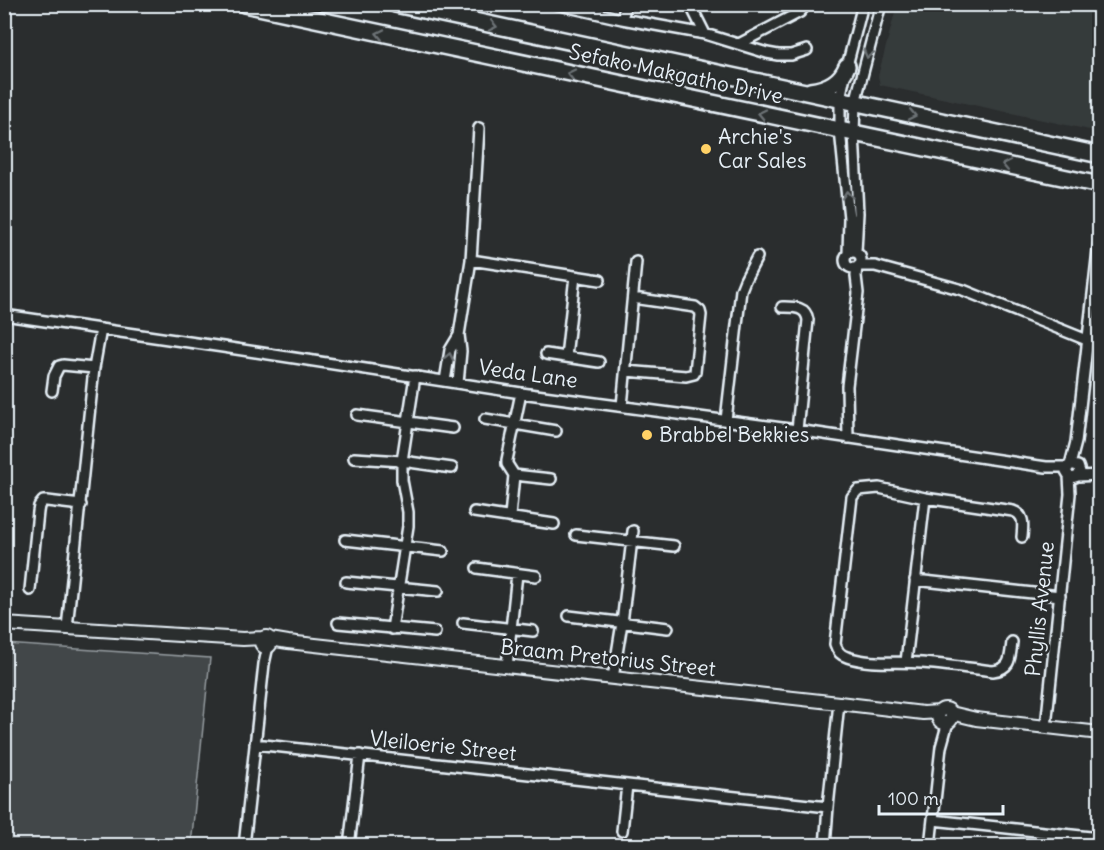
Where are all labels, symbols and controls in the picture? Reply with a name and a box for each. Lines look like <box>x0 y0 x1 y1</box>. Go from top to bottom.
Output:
one-way arrow <box>488 18 498 31</box>
one-way arrow <box>376 28 386 41</box>
street label: Sefako Makgatho Drive <box>567 38 785 109</box>
one-way arrow <box>863 48 875 59</box>
one-way arrow <box>567 68 577 81</box>
one-way arrow <box>757 108 767 121</box>
one-way arrow <box>907 108 917 121</box>
place label: Archie's Car Sales <box>718 123 806 174</box>
marker: Archie's Car Sales <box>699 142 713 156</box>
one-way arrow <box>1002 159 1012 172</box>
one-way arrow <box>841 191 854 200</box>
one-way arrow <box>442 352 455 362</box>
street label: Veda Lane <box>477 353 579 394</box>
place label: Brabbel Bekkies <box>659 421 809 448</box>
marker: Brabbel Bekkies <box>640 428 654 442</box>
street label: Phyllis Avenue <box>1019 540 1060 678</box>
street label: Braam Pretorius Street <box>499 633 717 682</box>
street label: Vleiloerie Street <box>368 724 518 767</box>
scale bar <box>879 778 1004 816</box>
text: 100 m <box>888 787 939 810</box>

